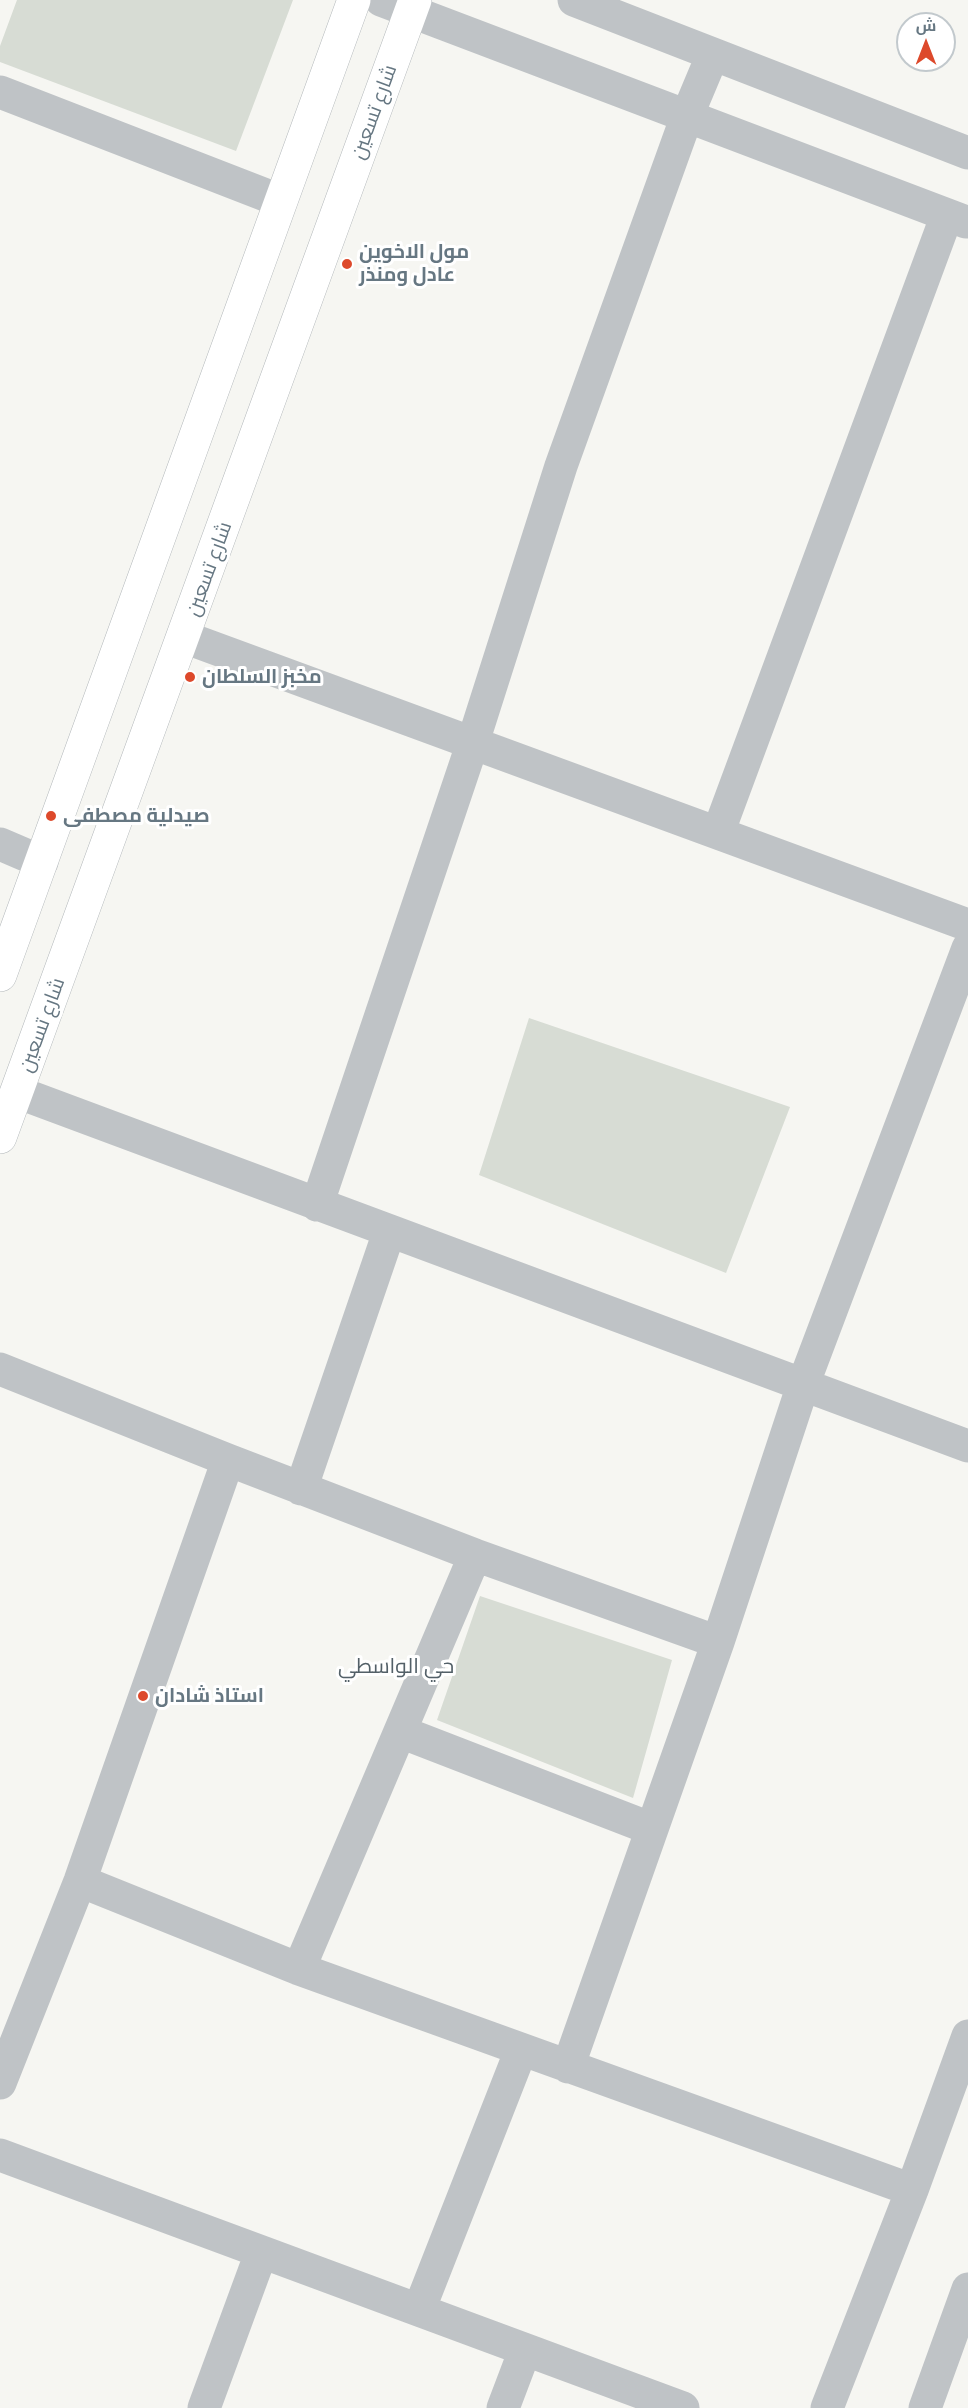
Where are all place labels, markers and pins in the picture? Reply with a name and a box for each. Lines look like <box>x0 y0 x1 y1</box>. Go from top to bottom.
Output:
place label: مول الاخوين عادل ومنذر <box>359 240 469 287</box>
marker: مول الاخوين عادل ومنذر <box>340 257 354 271</box>
place label: مخبز السلطان <box>202 665 322 689</box>
marker: مخبز السلطان <box>183 670 197 684</box>
place label: صيدلية مصطفى <box>63 804 210 828</box>
marker: صيدلية مصطفى <box>44 809 58 823</box>
place label: استاذ شادان <box>155 1684 264 1708</box>
marker: استاذ شادان <box>136 1689 150 1703</box>

